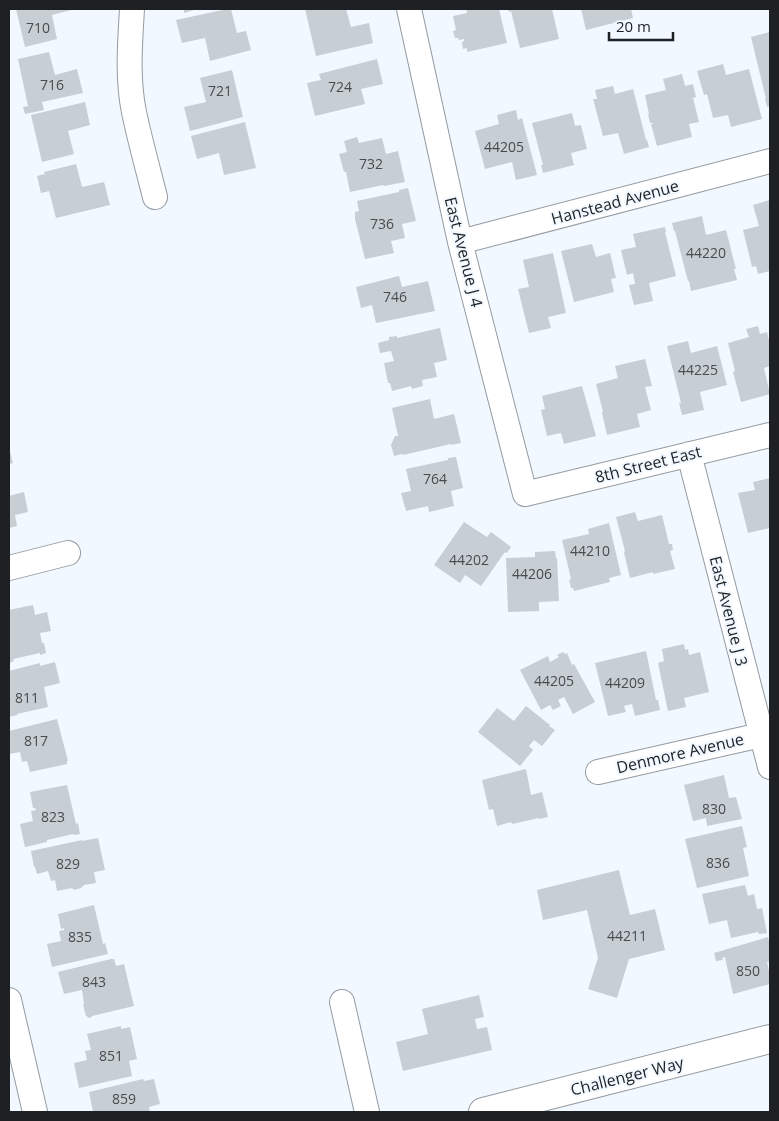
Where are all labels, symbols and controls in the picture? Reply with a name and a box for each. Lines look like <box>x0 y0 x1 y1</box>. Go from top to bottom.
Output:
scale bar <box>609 10 673 42</box>
text: 20 m <box>616 16 651 36</box>
house number: 710 <box>26 18 50 37</box>
house number: 716 <box>40 75 64 94</box>
house number: 724 <box>328 77 352 96</box>
house number: 721 <box>208 81 232 100</box>
house number: 44205 <box>484 137 524 156</box>
house number: 732 <box>359 154 383 173</box>
street label: Hanstead Avenue <box>549 174 681 230</box>
street label: East Avenue J 4 <box>440 195 488 309</box>
house number: 736 <box>370 214 394 233</box>
house number: 44220 <box>686 243 726 262</box>
house number: 746 <box>383 287 407 306</box>
house number: 44225 <box>678 360 718 379</box>
street label: 8th Street East <box>593 440 704 488</box>
house number: 764 <box>423 469 447 488</box>
house number: 44210 <box>570 541 610 560</box>
house number: 44202 <box>449 550 489 569</box>
street label: East Avenue J 3 <box>705 554 753 668</box>
house number: 44206 <box>512 564 552 583</box>
house number: 44205 <box>534 671 574 690</box>
house number: 44209 <box>605 673 645 692</box>
house number: 811 <box>15 688 39 707</box>
street label: Denmore Avenue <box>614 728 746 778</box>
house number: 817 <box>24 731 48 750</box>
house number: 830 <box>702 799 726 818</box>
house number: 823 <box>41 807 65 826</box>
house number: 836 <box>706 853 730 872</box>
house number: 829 <box>56 854 80 873</box>
house number: 44211 <box>607 926 647 945</box>
house number: 835 <box>68 927 92 946</box>
house number: 850 <box>736 961 760 980</box>
house number: 843 <box>82 972 106 991</box>
house number: 851 <box>99 1046 123 1065</box>
street label: Challenger Way <box>568 1051 687 1101</box>
house number: 859 <box>112 1089 136 1108</box>

